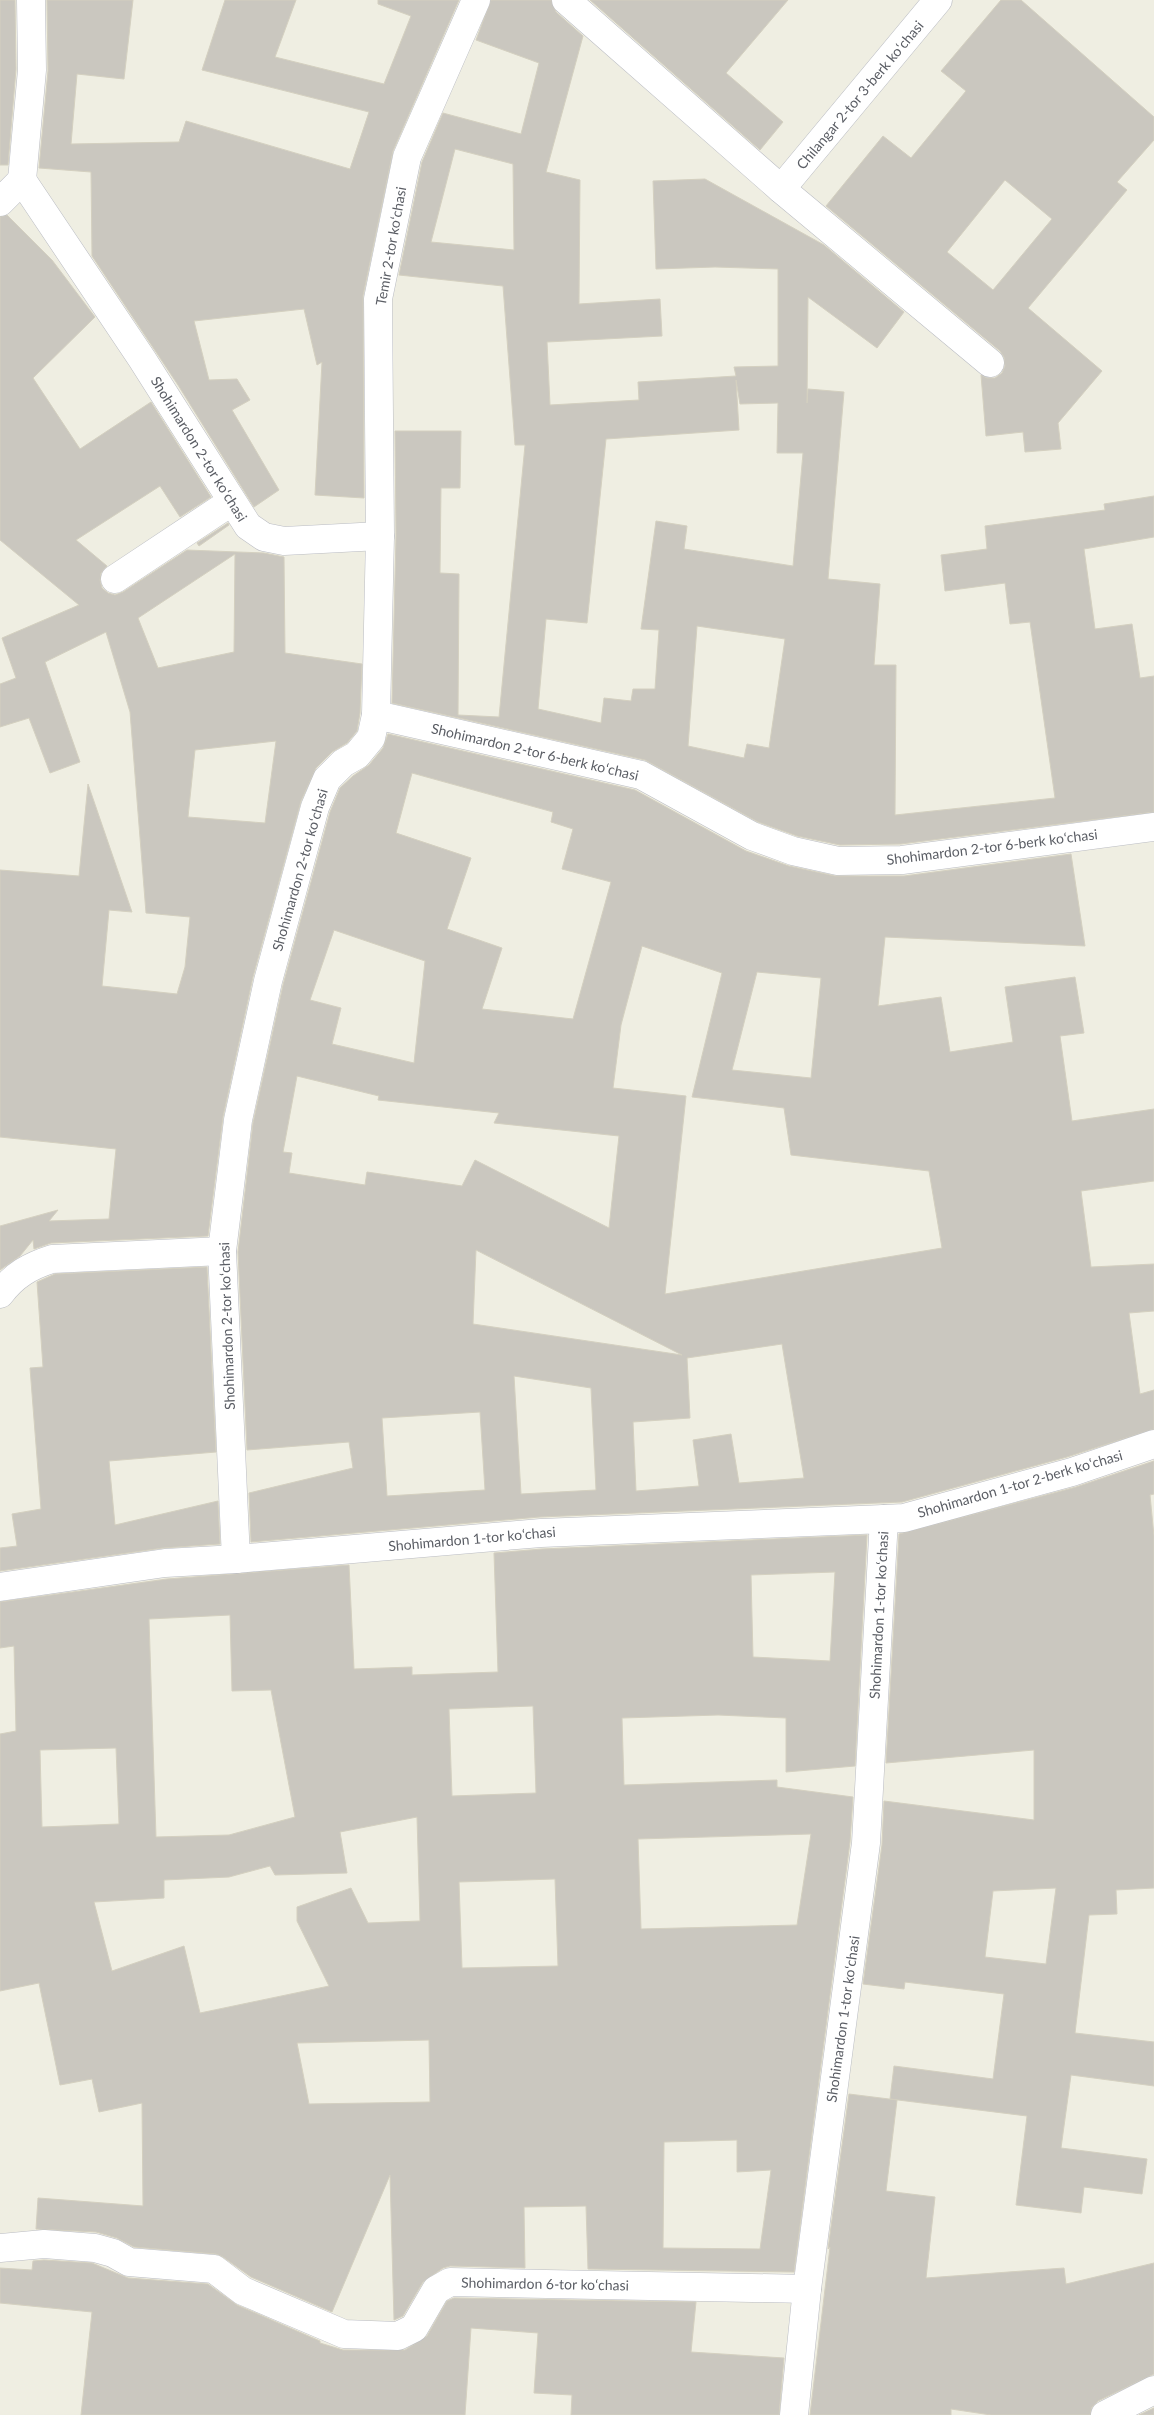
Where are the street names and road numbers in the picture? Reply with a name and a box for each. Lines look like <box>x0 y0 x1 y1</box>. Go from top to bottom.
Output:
street label: Chilangar 2-tor 3-berk koʻchasi <box>792 17 927 172</box>
street label: Temir 2-tor koʻchasi <box>372 185 409 307</box>
street label: Shohimardon 2-tor koʻchasi <box>148 373 251 524</box>
street label: Shohimardon 2-tor 6-berk koʻchasi <box>430 719 640 784</box>
street label: Shohimardon 2-tor koʻchasi <box>268 787 331 953</box>
street label: Shohimardon 2-tor 6-berk koʻchasi <box>886 825 1098 868</box>
street label: Shohimardon 2-tor koʻchasi <box>215 1242 238 1410</box>
street label: Shohimardon 1-tor 2-berk koʻchasi <box>915 1446 1124 1521</box>
street label: Shohimardon 1-tor koʻchasi <box>388 1523 556 1554</box>
street label: Shohimardon 1-tor koʻchasi <box>866 1531 891 1699</box>
street label: Shohimardon 1-tor koʻchasi <box>822 1935 863 2103</box>
street label: Shohimardon 6-tor koʻchasi <box>461 2274 629 2293</box>

